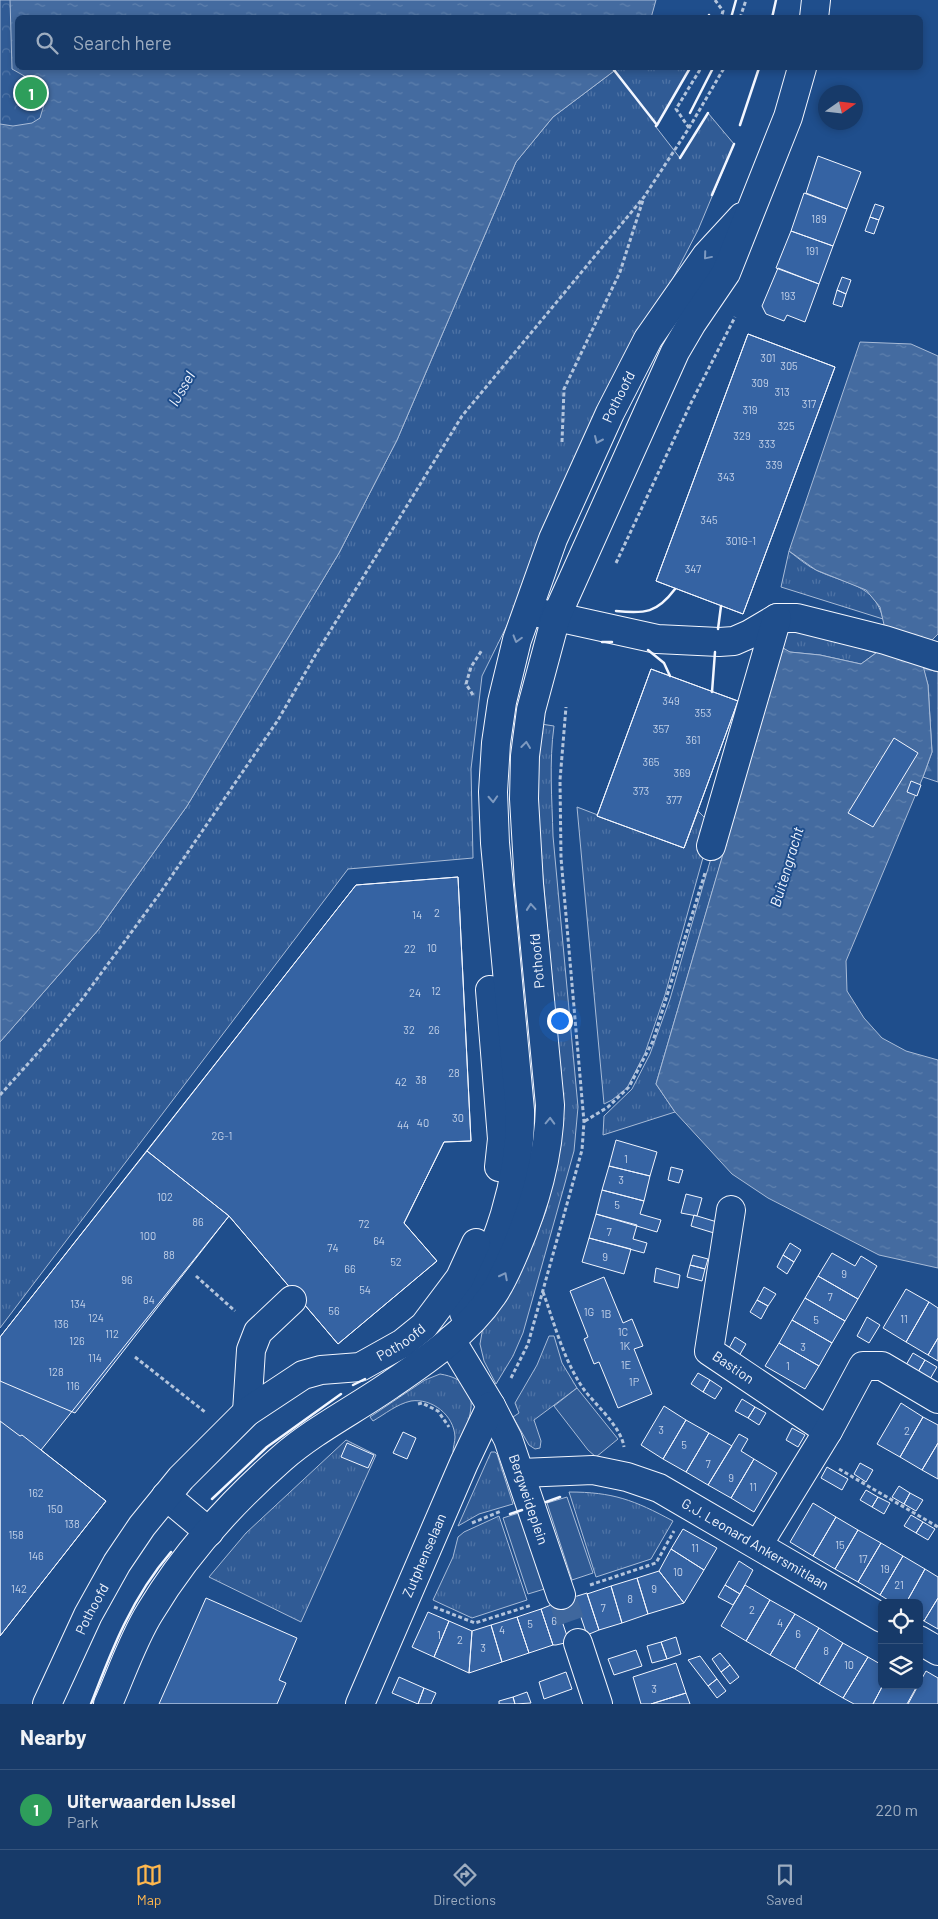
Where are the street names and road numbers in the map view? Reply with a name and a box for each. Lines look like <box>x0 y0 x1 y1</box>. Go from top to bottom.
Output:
street label: Pothoofd <box>598 368 638 425</box>
street label: Pothoofd <box>526 933 547 989</box>
street label: Pothoofd <box>373 1320 428 1364</box>
street label: Bastion <box>710 1347 758 1387</box>
street label: Bergweideplein <box>506 1452 552 1547</box>
street label: G.J. Leonard Ankersmitlaan <box>679 1494 832 1593</box>
street label: Zutphenselaan <box>398 1510 449 1600</box>
street label: Pothoofd <box>71 1580 112 1637</box>

